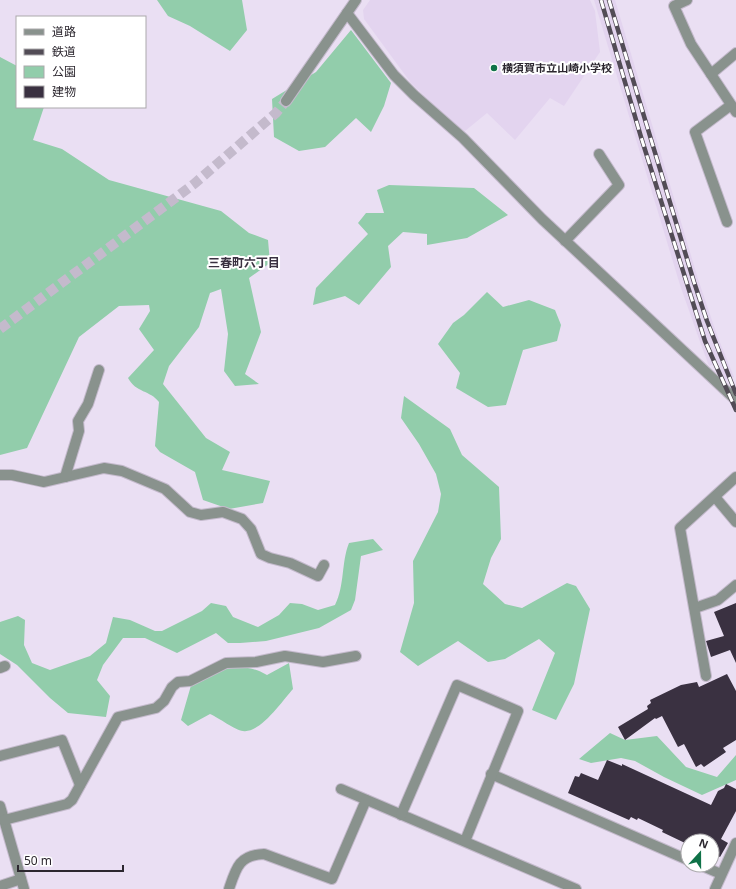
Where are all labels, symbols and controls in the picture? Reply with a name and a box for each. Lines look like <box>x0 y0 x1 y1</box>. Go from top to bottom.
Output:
legend <box>16 16 146 108</box>
text: 道路 <box>52 23 76 40</box>
text: 鉄道 <box>52 43 76 60</box>
place label: 横須賀市立山崎小学校 <box>502 60 612 75</box>
text: 公園 <box>52 63 76 80</box>
marker: 横須賀市立山崎小学校 <box>489 63 499 73</box>
text: 建物 <box>52 83 76 100</box>
district label: 三春町六丁目 <box>208 254 280 271</box>
north arrow <box>680 833 720 873</box>
text: N <box>697 835 711 852</box>
scale bar <box>18 847 123 873</box>
text: 50 m <box>24 852 52 869</box>

